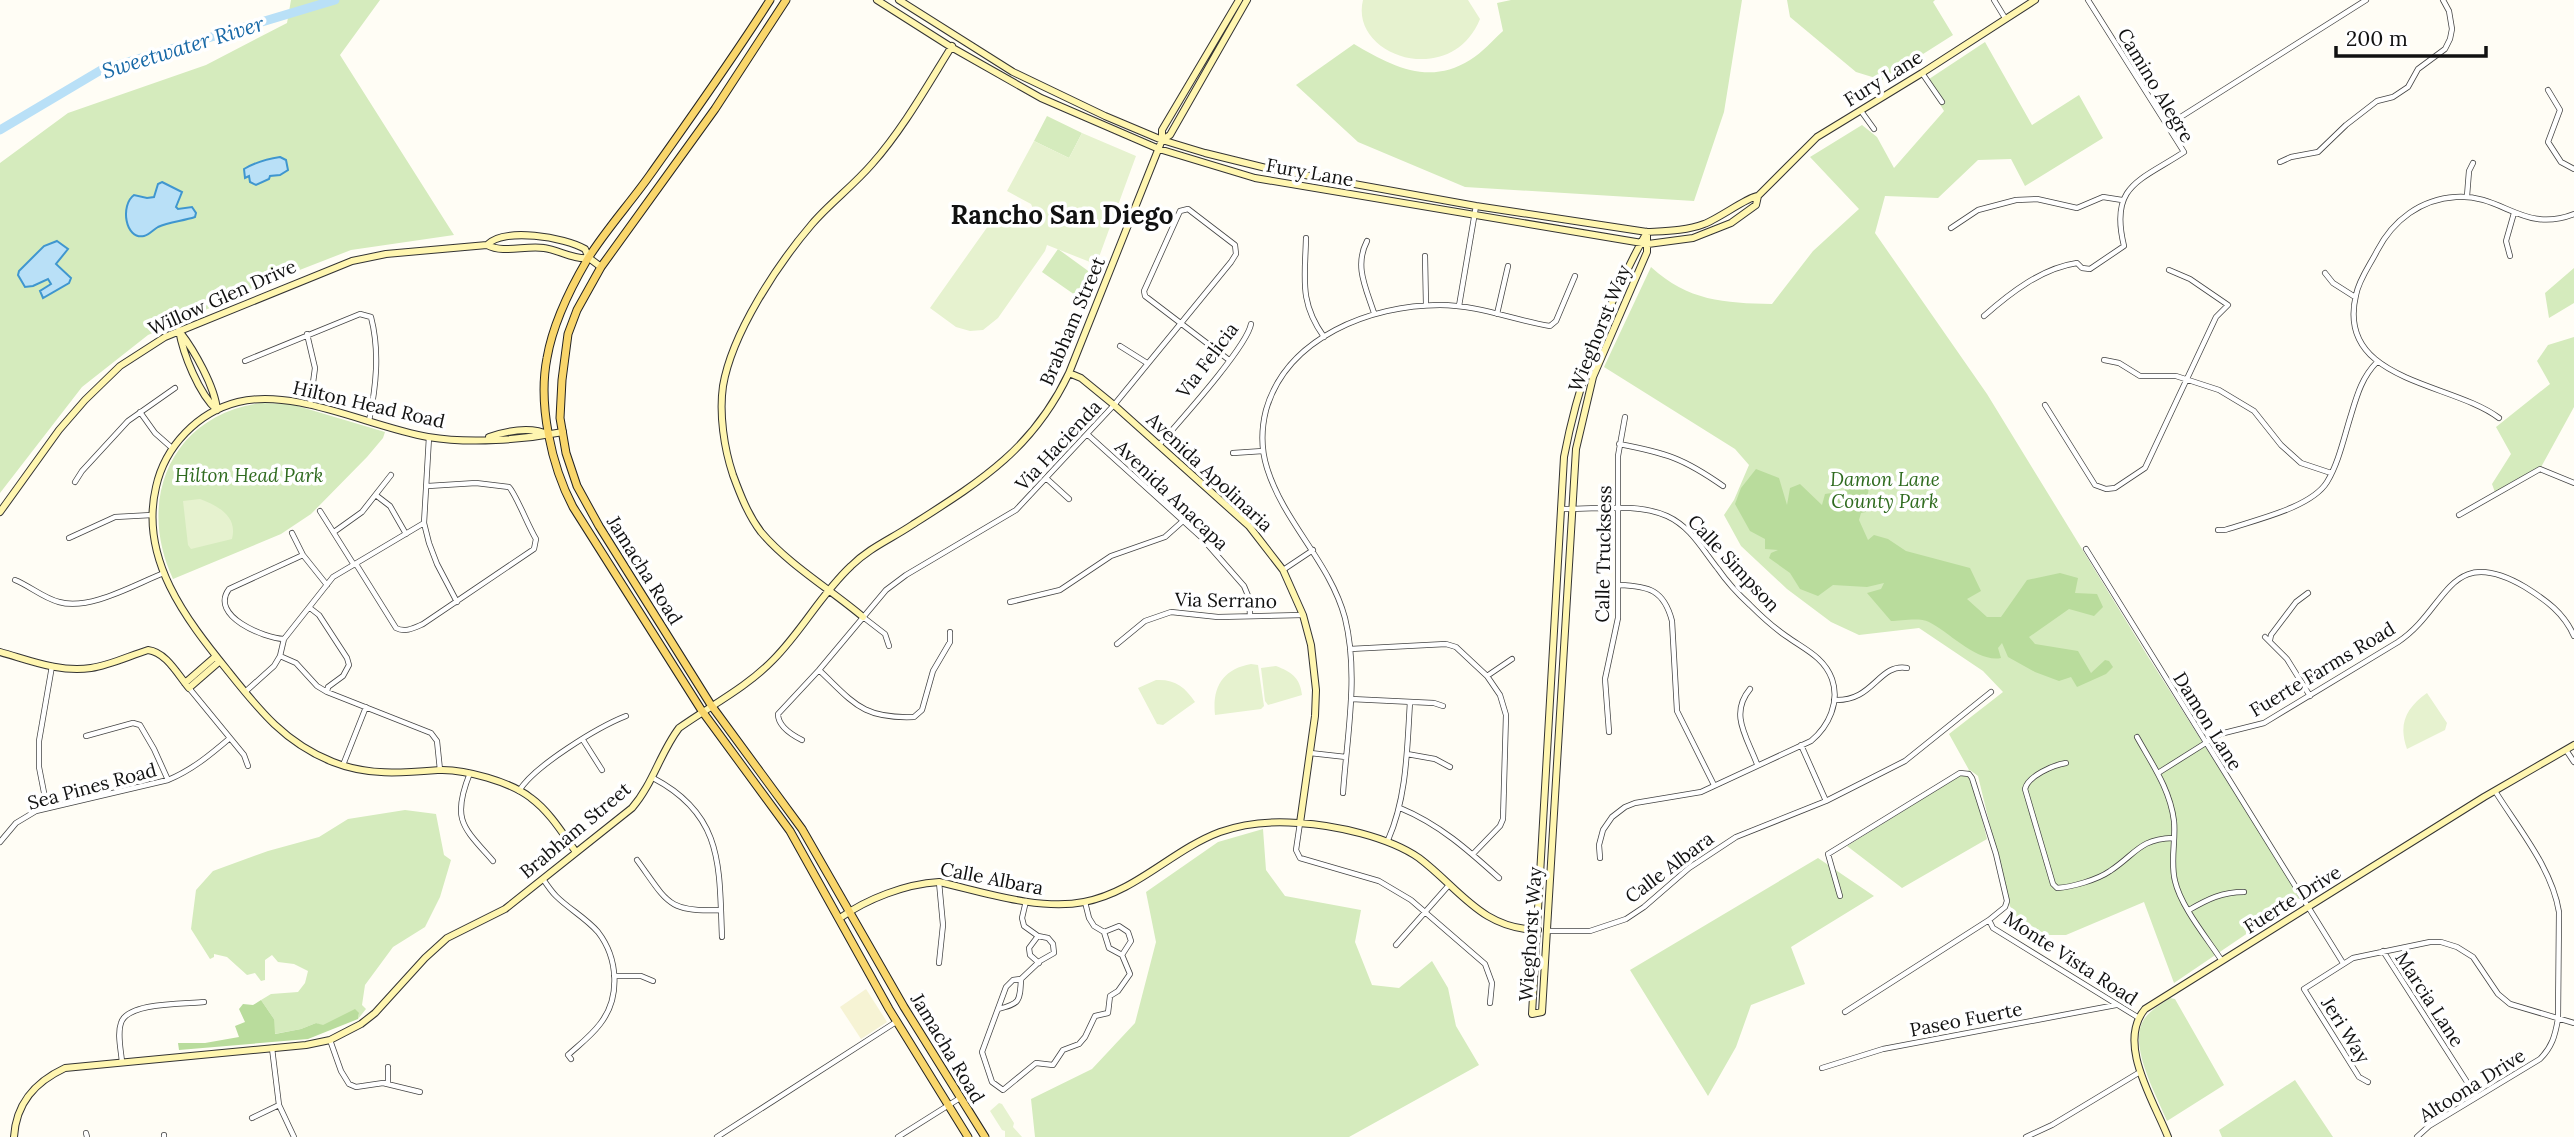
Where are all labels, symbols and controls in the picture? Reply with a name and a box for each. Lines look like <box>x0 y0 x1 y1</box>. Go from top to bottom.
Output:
water label: Sweetwater River <box>99 9 268 84</box>
scale bar <box>2336 14 2486 58</box>
street label: Camino Alegre <box>2112 23 2200 147</box>
text: 200 m <box>2346 25 2408 52</box>
street label: Fury Lane <box>1839 44 1927 112</box>
street label: Fury Lane <box>1264 153 1356 191</box>
district label: Rancho San Diego <box>951 198 1173 231</box>
street label: Brabham Street <box>1034 252 1110 389</box>
street label: Willow Glen Drive <box>144 254 300 340</box>
street label: Wieghorst Way <box>1563 261 1635 395</box>
street label: Via Felicia <box>1170 317 1243 403</box>
street label: Hilton Head Road <box>291 375 447 433</box>
street label: Via Hacienda <box>1009 395 1106 496</box>
street label: Avenida Apolinaria <box>1141 407 1278 537</box>
street label: Avenida Anacapa <box>1109 434 1234 555</box>
park label: Hilton Head Park <box>175 463 323 487</box>
park label: Damon Lane County Park <box>1830 467 1940 513</box>
street label: Calle Trucksess <box>1590 485 1616 623</box>
street label: Calle Simpson <box>1683 509 1785 617</box>
street label: Jamacha Road <box>601 510 688 629</box>
street label: Via Serrano <box>1174 587 1277 613</box>
street label: Fuerte Farms Road <box>2245 616 2399 722</box>
street label: Damon Lane <box>2168 667 2248 775</box>
street label: Sea Pines Road <box>25 757 159 815</box>
street label: Brabham Street <box>515 776 636 883</box>
street label: Calle Albara <box>1620 826 1718 908</box>
street label: Calle Albara <box>938 856 1046 900</box>
street label: Fuerte Drive <box>2239 860 2345 938</box>
street label: Wieghorst Way <box>1513 866 1547 1002</box>
street label: Monte Vista Road <box>1999 906 2143 1010</box>
street label: Marcia Lane <box>2390 947 2470 1051</box>
street label: Jamacha Road <box>905 988 990 1107</box>
street label: Jeri Way <box>2316 992 2376 1068</box>
street label: Paseo Fuerte <box>1908 996 2024 1042</box>
street label: Altoona Drive <box>2414 1043 2529 1128</box>

